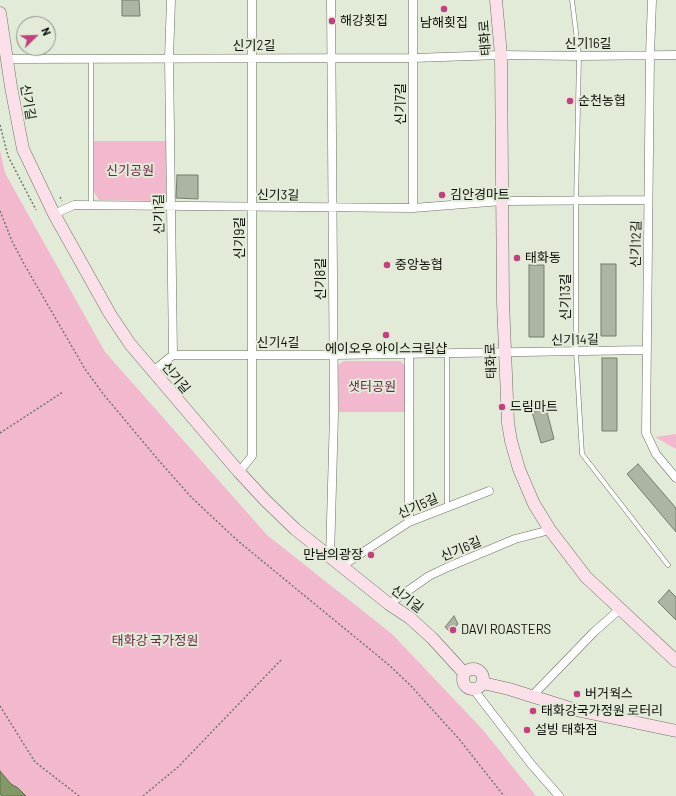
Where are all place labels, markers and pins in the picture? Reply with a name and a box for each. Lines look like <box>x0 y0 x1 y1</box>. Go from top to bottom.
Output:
marker: 남해횟집 <box>439 4 449 14</box>
place label: 해강횟집 <box>340 13 388 29</box>
place label: 남해횟집 <box>420 15 468 31</box>
marker: 해강횟집 <box>327 16 337 26</box>
place label: 순천농협 <box>578 93 626 109</box>
marker: 순천농협 <box>565 96 575 106</box>
place label: 김안경마트 <box>450 187 510 203</box>
marker: 김안경마트 <box>437 190 447 200</box>
place label: 태화동 <box>525 250 561 266</box>
marker: 태화동 <box>512 253 522 263</box>
place label: 중앙농협 <box>395 257 443 273</box>
marker: 중앙농협 <box>382 260 392 270</box>
marker: 에이오우 아이스크림샵 <box>381 330 391 340</box>
place label: 에이오우 아이스크림샵 <box>325 341 447 357</box>
place label: 드림마트 <box>510 399 558 415</box>
marker: 드림마트 <box>497 402 507 412</box>
place label: 만남의광장 <box>303 547 363 563</box>
marker: 만남의광장 <box>366 550 376 560</box>
place label: DAVI ROASTERS <box>461 622 551 638</box>
marker: DAVI ROASTERS <box>448 625 458 635</box>
place label: 버거웍스 <box>585 686 633 702</box>
marker: 버거웍스 <box>572 689 582 699</box>
place label: 태화강국가정원 로터리 <box>541 703 663 719</box>
marker: 태화강국가정원 로터리 <box>528 706 538 716</box>
place label: 설빙 태화점 <box>535 722 597 738</box>
marker: 설빙 태화점 <box>522 725 532 735</box>

